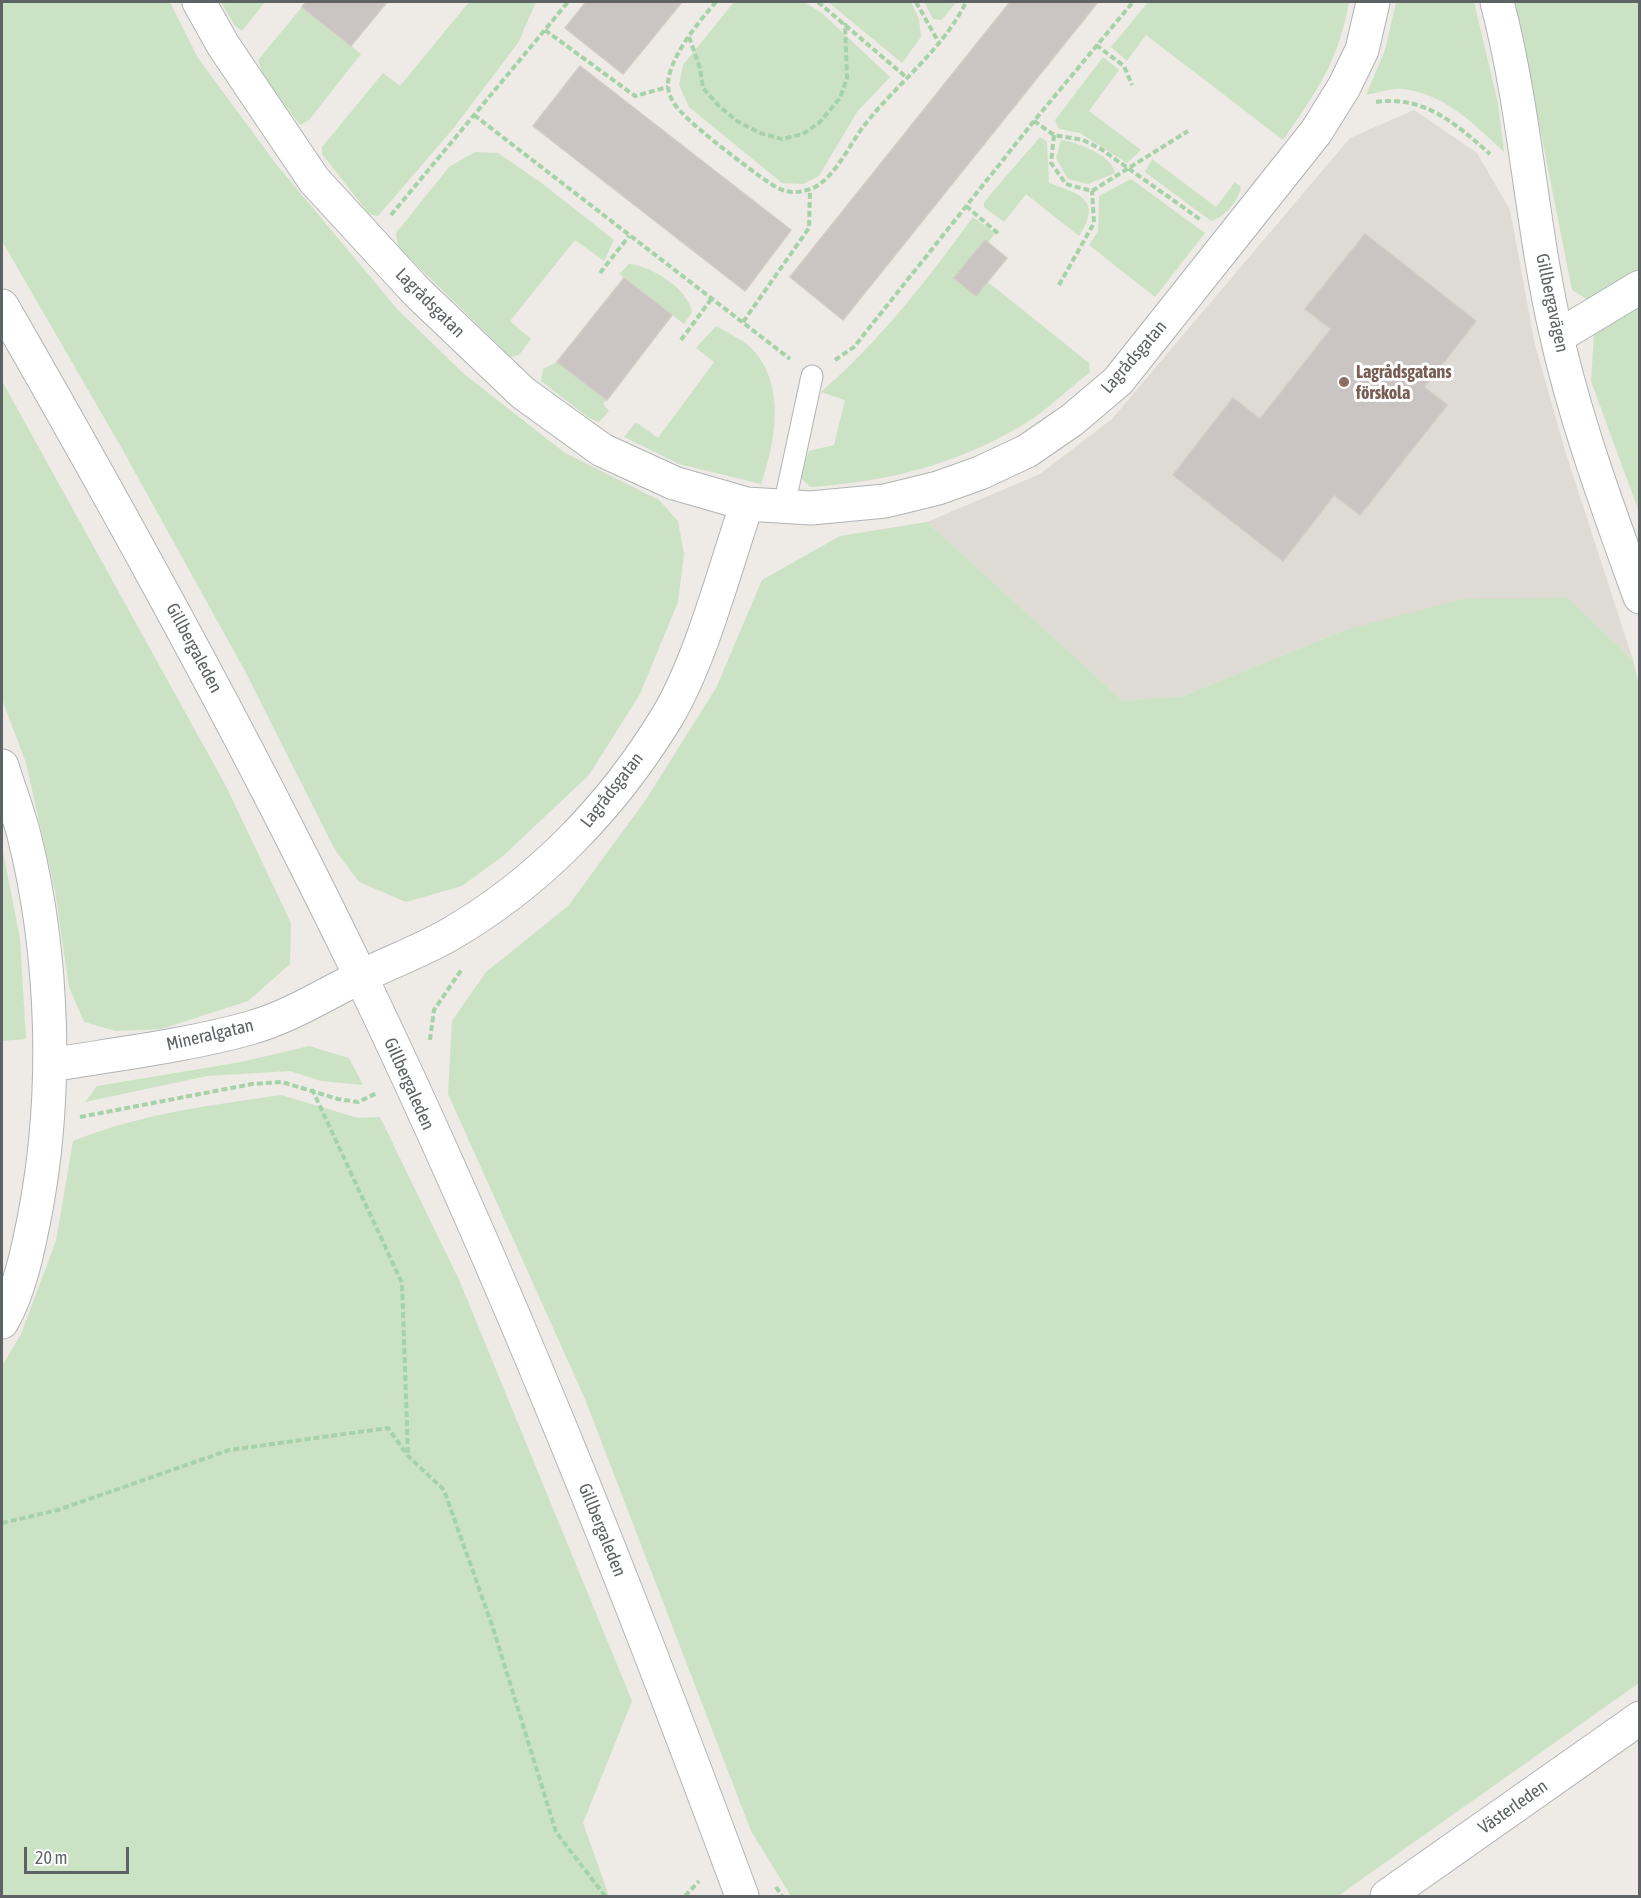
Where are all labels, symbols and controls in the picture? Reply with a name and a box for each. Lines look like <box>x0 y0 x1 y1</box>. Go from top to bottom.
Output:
street label: Gillbergavägen <box>1531 252 1573 354</box>
street label: Lagrådsgatan <box>391 264 469 342</box>
street label: Lagrådsgatan <box>1097 316 1171 398</box>
place label: Lagrådsgatans förskola <box>1356 361 1452 404</box>
marker: Lagrådsgatans förskola <box>1337 375 1351 389</box>
street label: Gillbergaleden <box>161 599 227 697</box>
street label: Lagrådsgatan <box>576 748 648 832</box>
street label: Mineralgatan <box>164 1014 256 1056</box>
street label: Gillbergaleden <box>379 1035 439 1133</box>
street label: Gillbergaleden <box>574 1480 630 1580</box>
street label: Västerleden <box>1474 1775 1552 1839</box>
scale bar <box>27 1835 132 1873</box>
text: 20 m <box>35 1847 67 1868</box>

